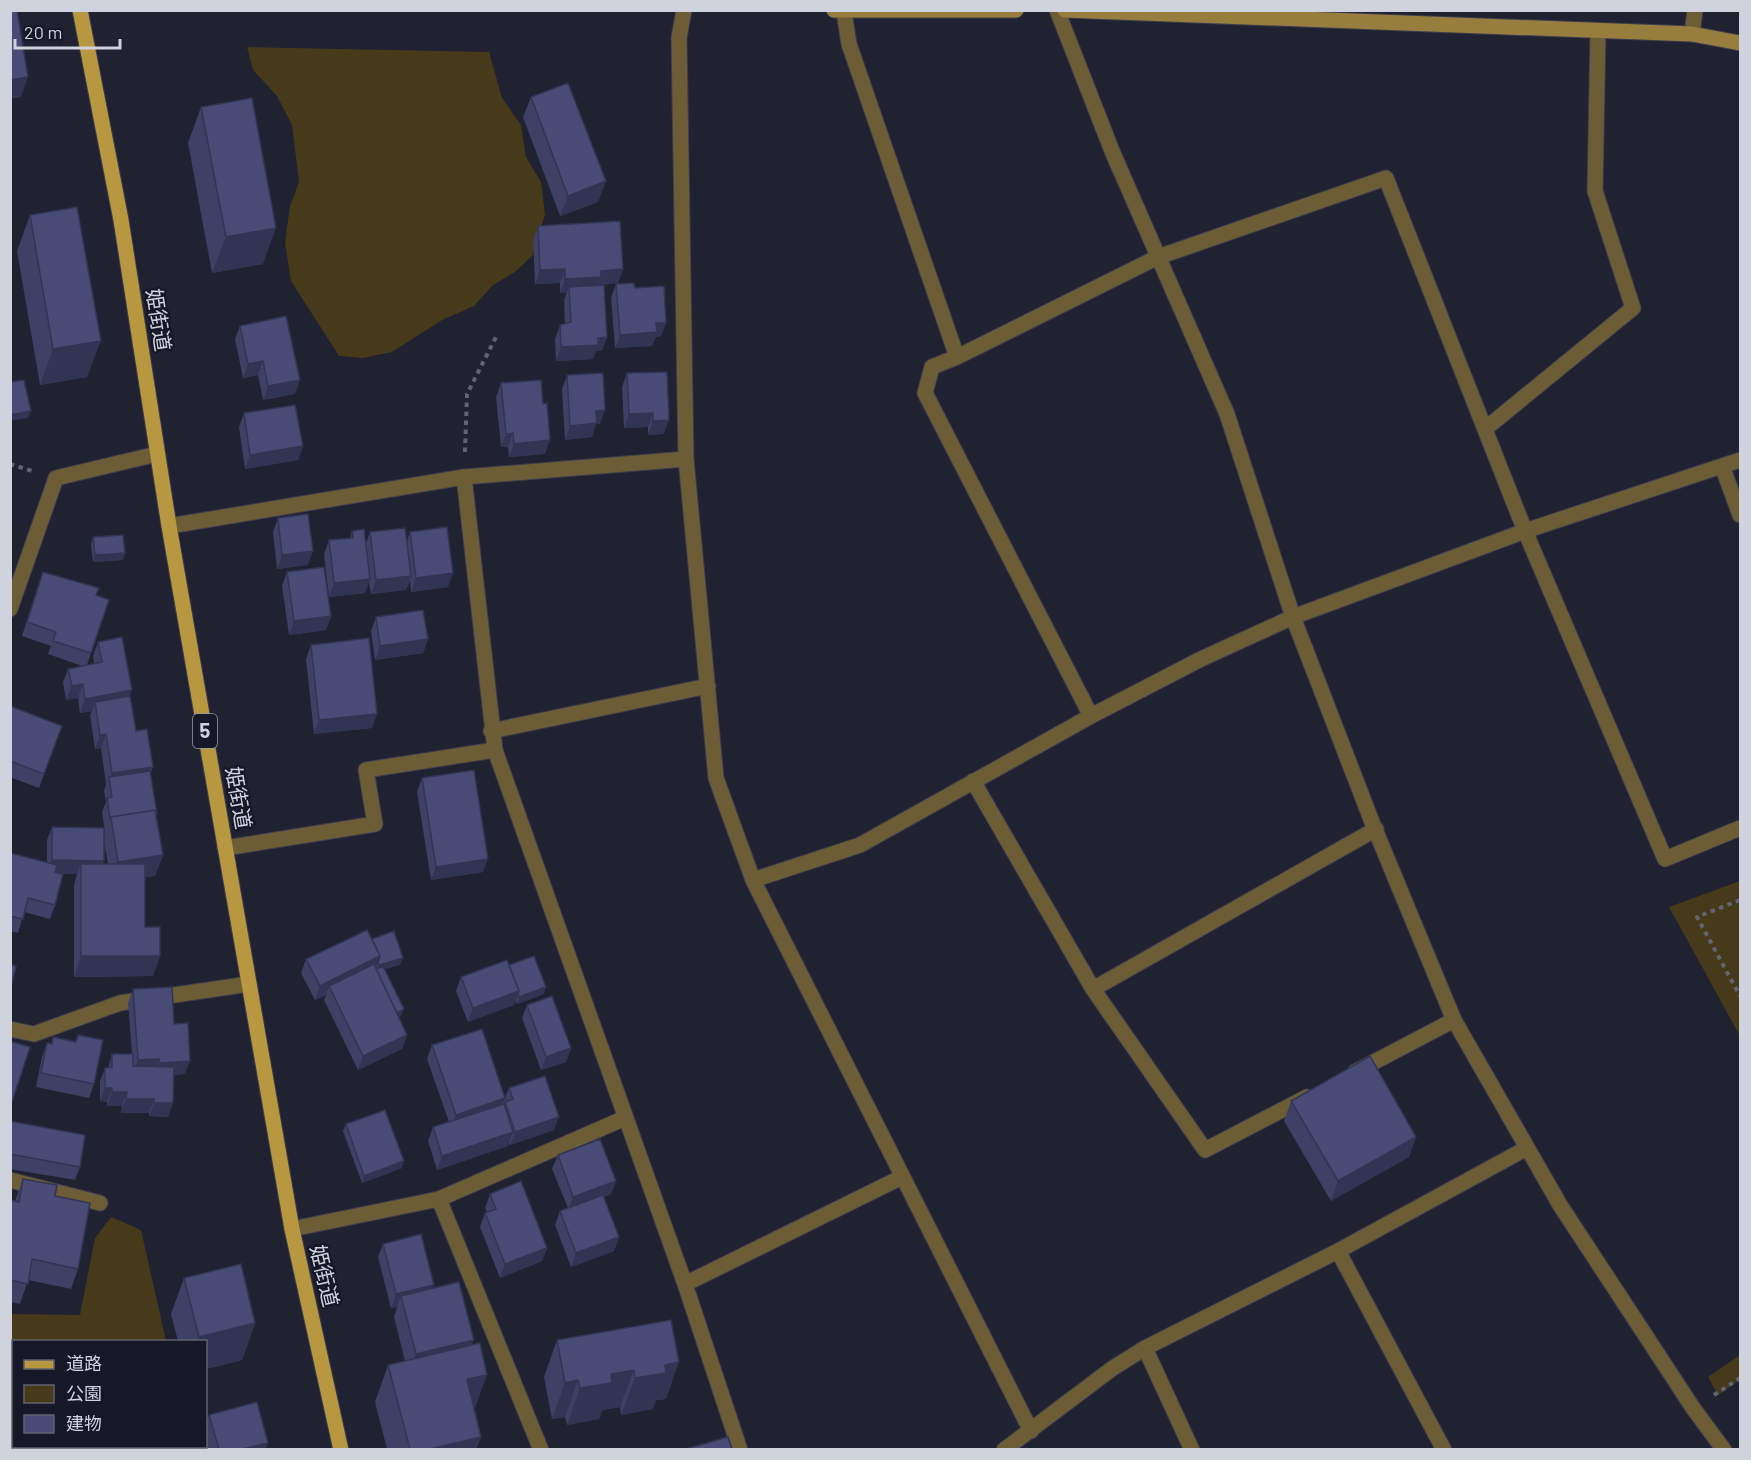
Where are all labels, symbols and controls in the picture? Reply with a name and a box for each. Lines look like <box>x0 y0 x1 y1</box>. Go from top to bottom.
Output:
scale bar <box>15 12 120 50</box>
text: 20 m <box>24 21 62 43</box>
street label: 姫街道 <box>142 287 177 353</box>
road number: 5 <box>193 714 217 748</box>
street label: 姫街道 <box>222 765 257 831</box>
street label: 姫街道 <box>306 1242 345 1309</box>
legend <box>12 1340 207 1448</box>
text: 道路 <box>66 1352 102 1374</box>
text: 公園 <box>66 1382 102 1404</box>
text: 建物 <box>66 1412 102 1434</box>

